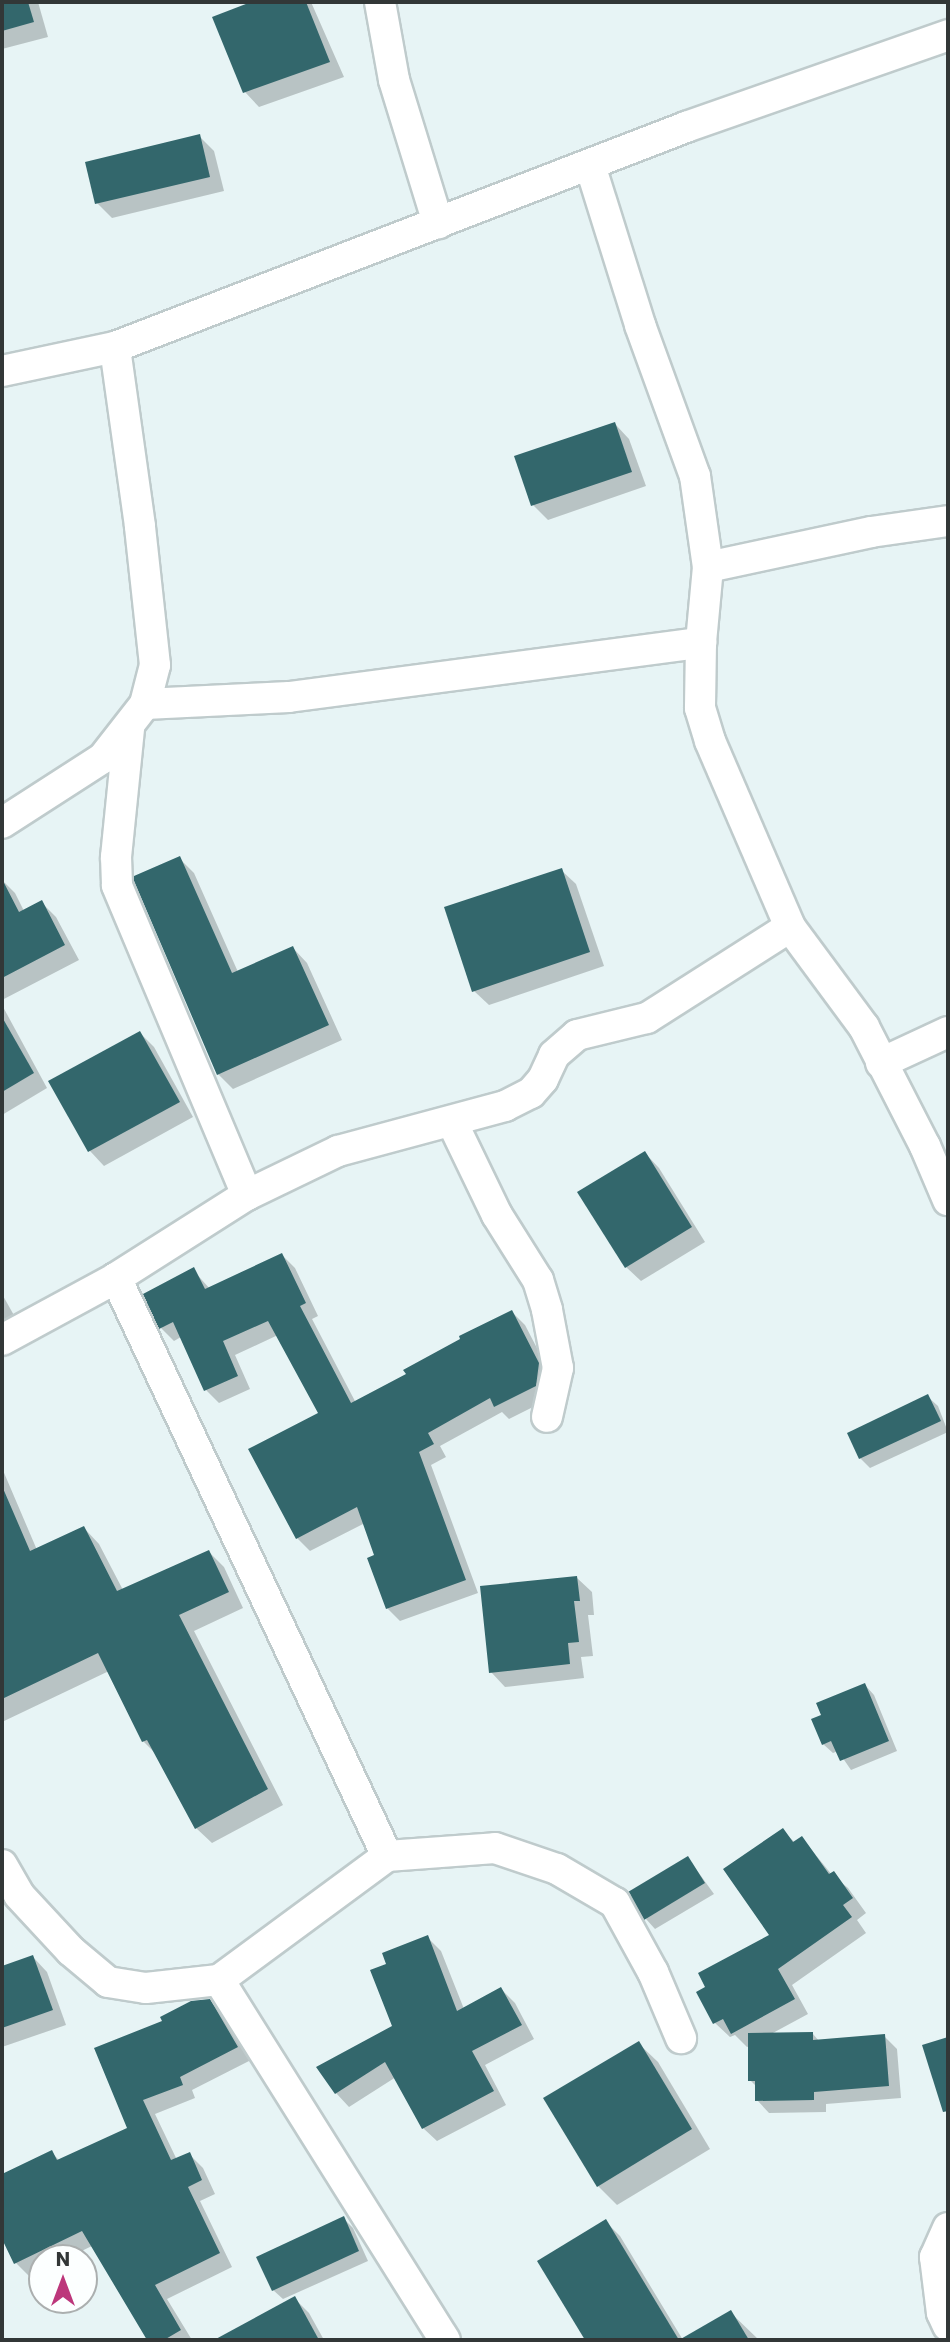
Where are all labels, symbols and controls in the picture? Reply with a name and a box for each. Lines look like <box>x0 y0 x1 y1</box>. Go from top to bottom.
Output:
north arrow <box>28 2244 98 2314</box>
text: N <box>56 2246 70 2273</box>

